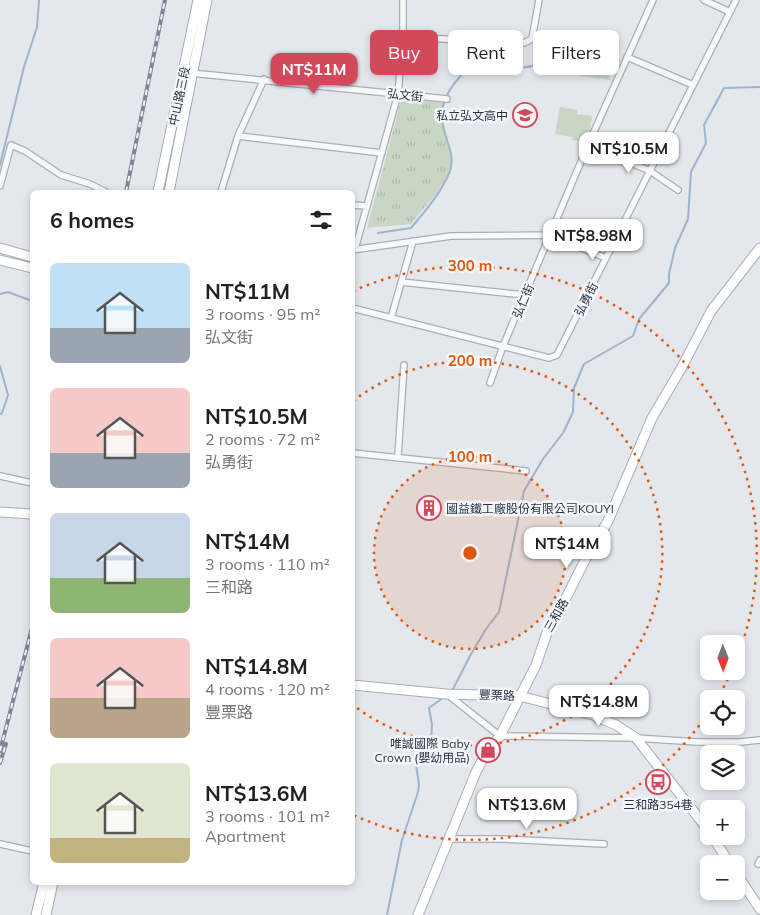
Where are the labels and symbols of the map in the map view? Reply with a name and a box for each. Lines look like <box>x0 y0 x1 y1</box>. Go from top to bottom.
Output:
pin: NT$11M <box>273 52 355 95</box>
street label: 中山路三段 <box>165 65 193 127</box>
street label: 弘文街 <box>386 86 424 104</box>
school or university icon: 私立弘文高中 <box>512 102 538 128</box>
place label: 私立弘文高中 <box>436 108 508 123</box>
pin: NT$10.5M <box>577 132 681 174</box>
pin: NT$8.98M <box>541 218 645 261</box>
text: 300 m <box>448 256 492 275</box>
street label: 弘勇街 <box>571 280 601 318</box>
street label: 弘仁街 <box>509 281 537 321</box>
text: 200 m <box>448 351 492 370</box>
text: 100 m <box>448 447 492 466</box>
building icon: 國益鐵工廠股份有限公司KOUYI <box>416 495 442 521</box>
place label: 國益鐵工廠股份有限公司KOUYI <box>446 501 614 516</box>
pin: NT$14M <box>526 526 608 569</box>
centre of rings <box>461 544 479 562</box>
street label: 三和路 <box>541 596 571 634</box>
north arrow <box>700 635 745 680</box>
pin: NT$14.8M <box>547 684 651 727</box>
street label: 豐栗路 <box>479 687 515 703</box>
place label: 唯誠國際 Baby Crown (嬰幼用品) <box>375 736 471 765</box>
shop icon: 唯誠國際 Baby Crown (嬰幼用品) <box>475 737 501 763</box>
bus stop icon: 三和路354巷 <box>645 769 671 795</box>
pin: NT$13.6M <box>475 788 579 830</box>
place label: 三和路354巷 <box>623 797 693 812</box>

